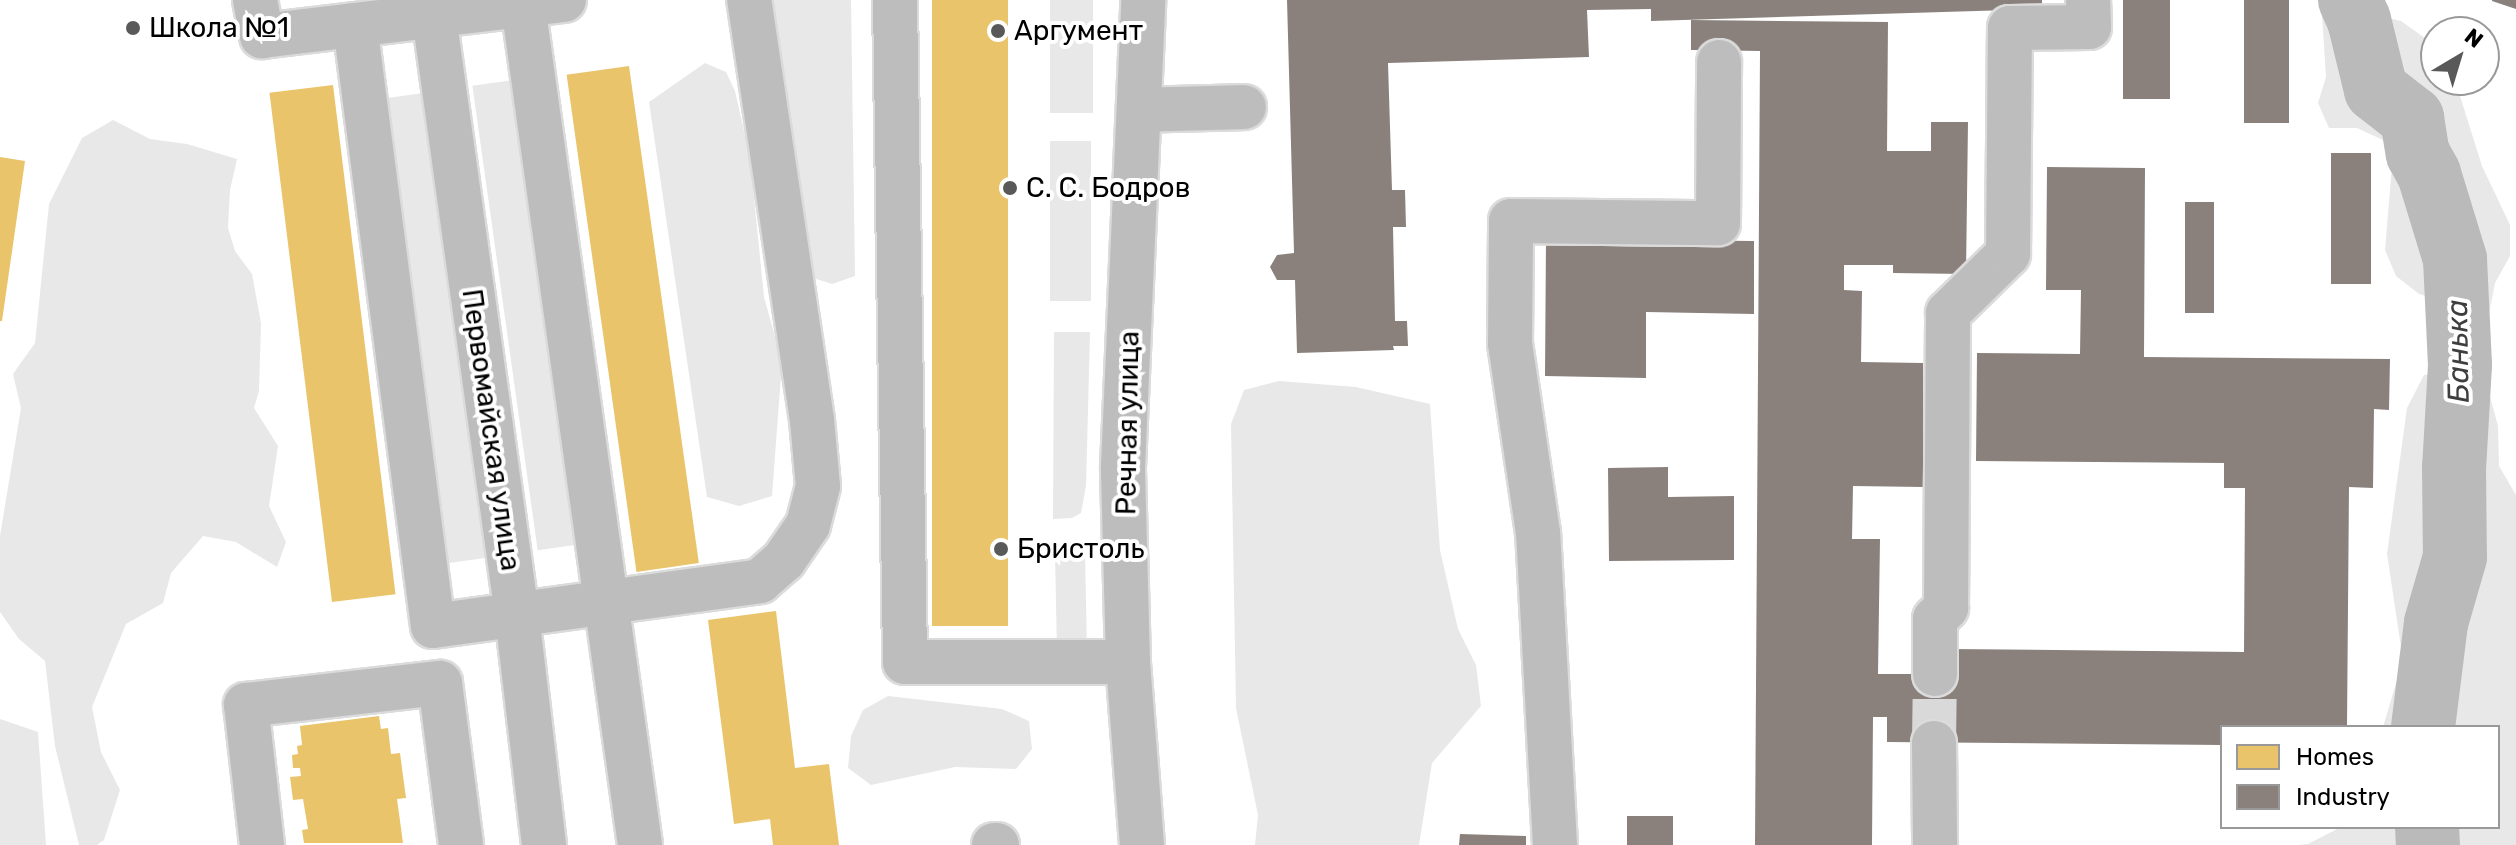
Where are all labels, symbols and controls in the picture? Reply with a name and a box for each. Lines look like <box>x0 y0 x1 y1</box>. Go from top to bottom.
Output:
place label: Школа №1 <box>149 11 289 45</box>
place label: Аргумент <box>1014 14 1143 48</box>
north arrow <box>2420 16 2500 96</box>
marker: Школа №1 <box>124 19 142 37</box>
marker: Аргумент <box>989 22 1007 40</box>
text: N <box>2459 23 2488 54</box>
place label: С. С. Бодров <box>1026 171 1190 205</box>
marker: С. С. Бодров <box>1001 179 1019 197</box>
street label: Первомайская улица <box>455 287 527 573</box>
water label: Банька <box>2439 299 2477 403</box>
street label: Речная улица <box>1110 331 1146 515</box>
place label: Бристоль <box>1017 532 1145 566</box>
marker: Бристоль <box>992 540 1010 558</box>
legend <box>2220 725 2500 829</box>
text: Homes <box>2296 743 2374 771</box>
text: Industry <box>2296 783 2390 811</box>

